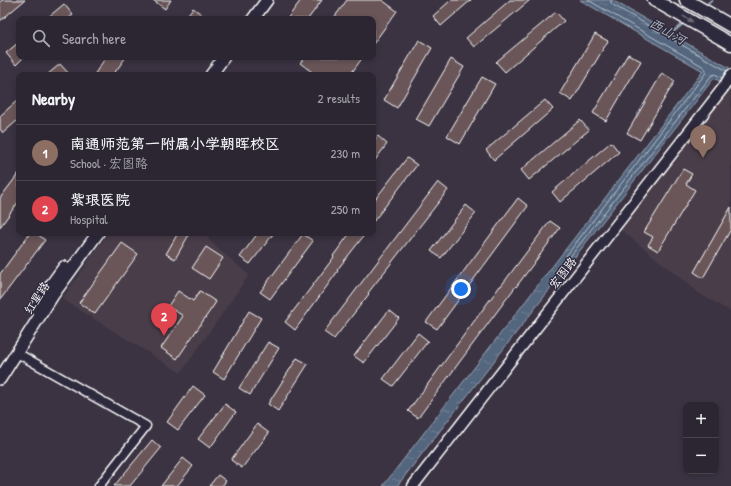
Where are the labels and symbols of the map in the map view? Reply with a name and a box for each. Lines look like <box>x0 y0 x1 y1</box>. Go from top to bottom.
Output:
water label: 西山河 <box>647 13 691 50</box>
one-way arrow <box>682 16 694 23</box>
pin: 1 <box>690 125 716 158</box>
street label: 宏图路 <box>545 253 580 292</box>
street label: 红星路 <box>20 278 54 317</box>
your location <box>451 279 471 299</box>
pin: 2 <box>151 303 177 336</box>

